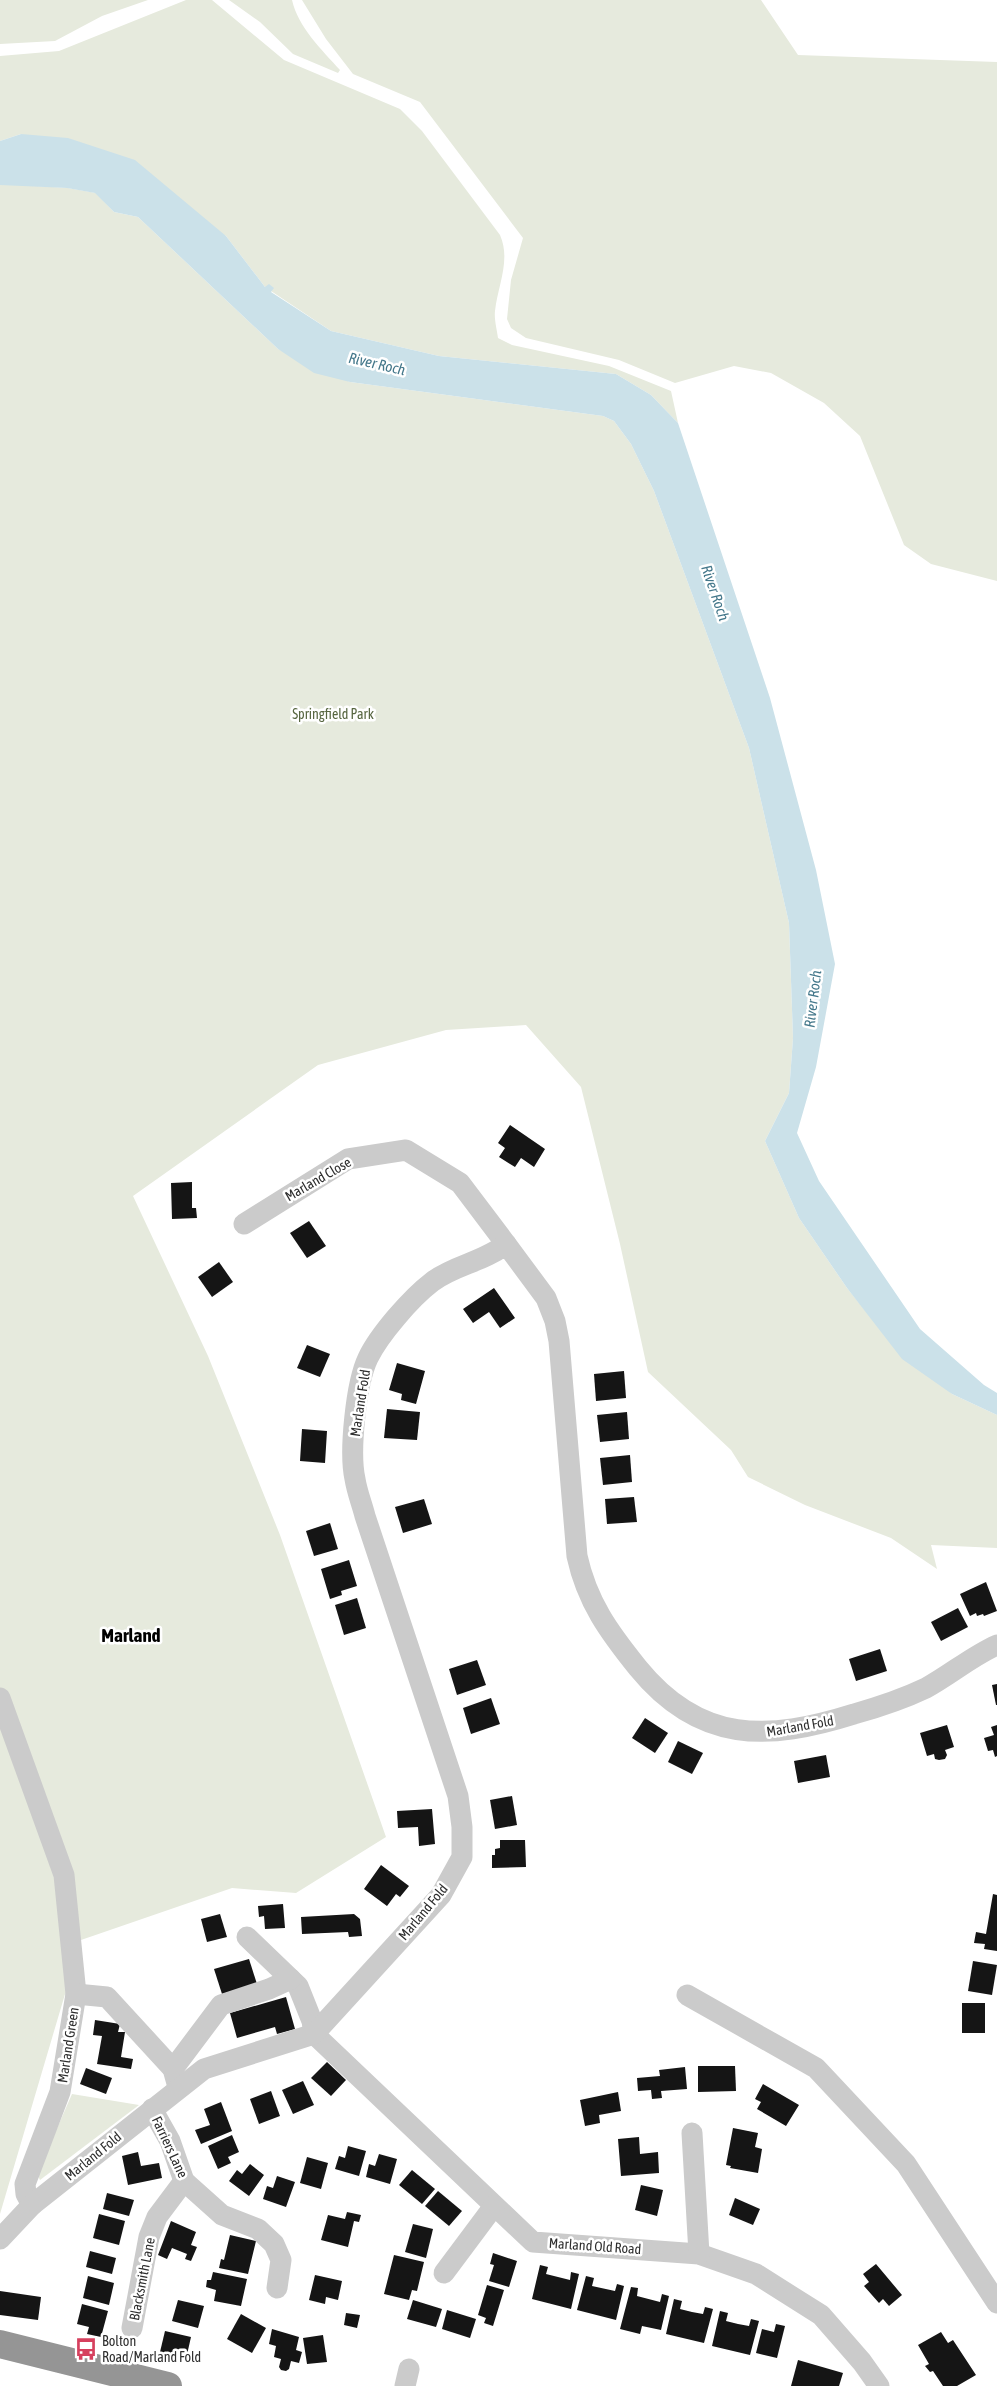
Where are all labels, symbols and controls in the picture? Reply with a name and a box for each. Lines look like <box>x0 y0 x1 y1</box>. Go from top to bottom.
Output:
water label: River Roch <box>347 349 407 378</box>
water label: River Roch <box>698 563 733 623</box>
park label: Springfield Park <box>292 706 374 722</box>
water label: River Roch <box>801 969 824 1029</box>
street label: Marland Close <box>282 1154 354 1204</box>
street label: Marland Fold <box>347 1368 373 1438</box>
district label: Marland <box>101 1624 161 1646</box>
street label: Marland Fold <box>765 1712 835 1740</box>
street label: Marland Fold <box>395 1881 451 1943</box>
street label: Marland Green <box>54 2006 82 2084</box>
street label: Farriers Lane <box>149 2114 191 2180</box>
street label: Marland Fold <box>62 2128 124 2184</box>
street label: Marland Old Road <box>548 2235 642 2257</box>
street label: Blacksmith Lane <box>126 2236 158 2322</box>
place label: Bolton Road/Marland Fold <box>102 2333 201 2365</box>
bus stop icon: Bolton Road/Marland Fold <box>73 2336 99 2362</box>

